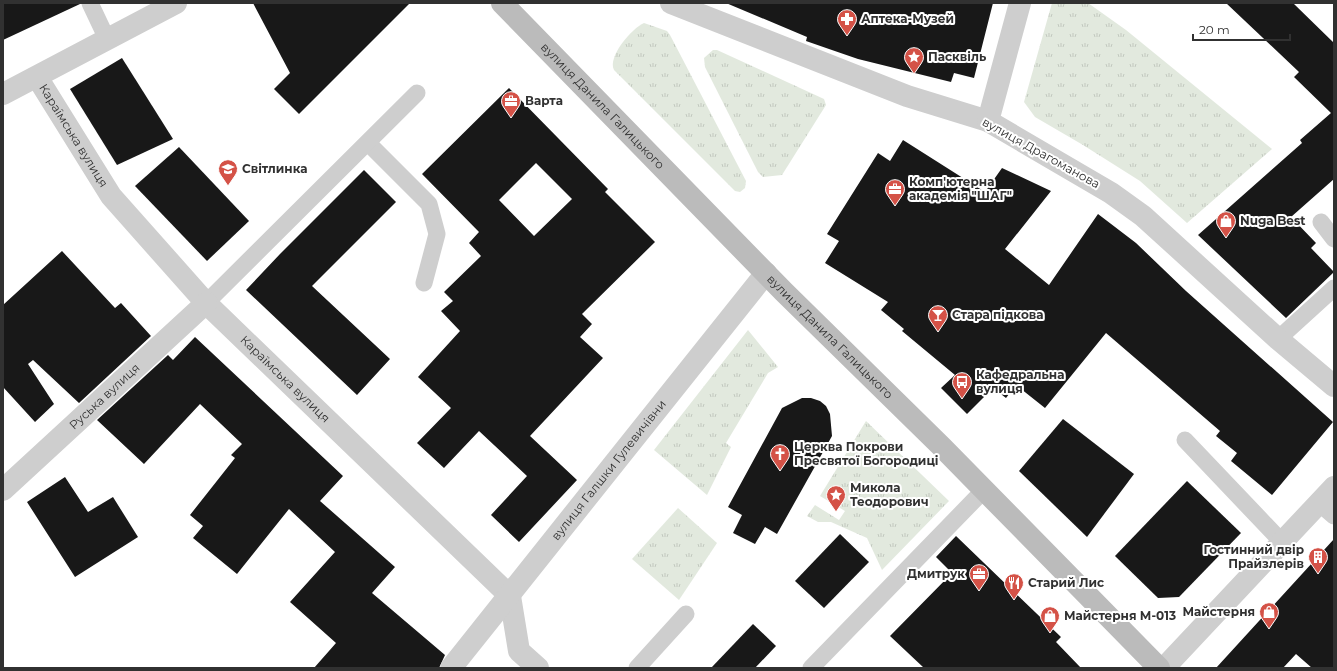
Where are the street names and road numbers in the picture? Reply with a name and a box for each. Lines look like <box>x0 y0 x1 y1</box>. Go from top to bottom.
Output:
street label: вулиця Данила Галицького <box>538 39 668 172</box>
street label: Караїмська вулиця <box>36 81 112 190</box>
street label: вулиця Драгоманова <box>980 114 1103 191</box>
street label: вулиця Данила Галицького <box>764 271 897 402</box>
street label: Караїмська вулиця <box>237 332 333 425</box>
street label: Руська вулиця <box>66 360 143 432</box>
street label: вулиця Галшки Гулевичівни <box>548 397 669 543</box>

